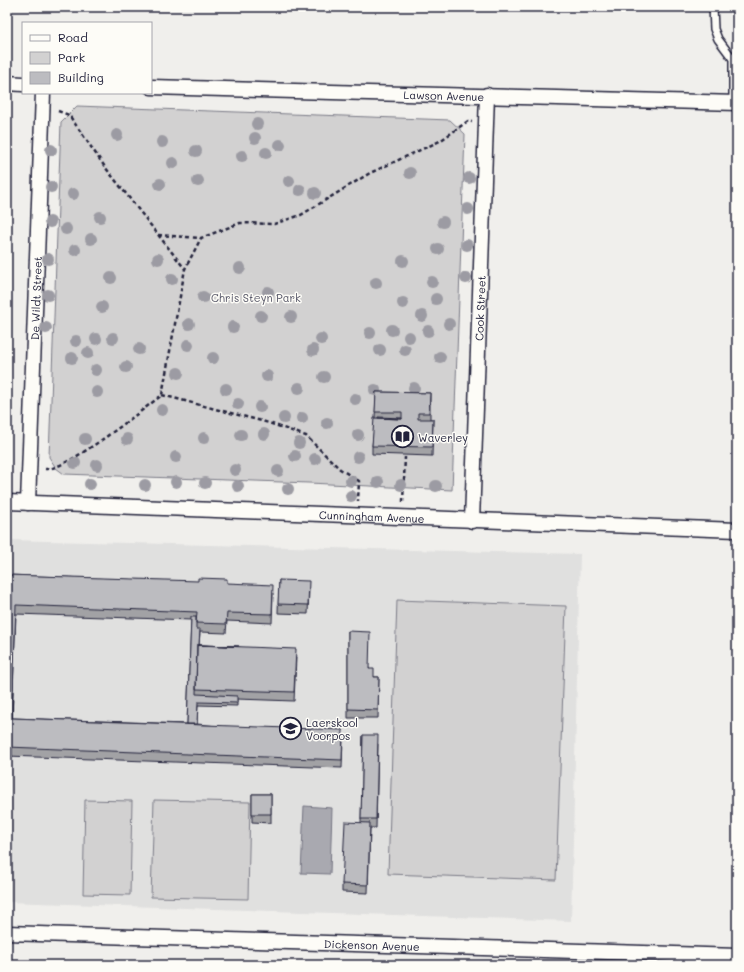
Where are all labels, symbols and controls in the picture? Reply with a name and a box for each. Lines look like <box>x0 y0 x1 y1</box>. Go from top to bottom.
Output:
legend <box>22 22 152 94</box>
text: Road <box>58 29 88 45</box>
text: Park <box>58 49 85 65</box>
text: Building <box>58 69 104 85</box>
street label: Lawson Avenue <box>403 86 485 104</box>
street label: De Wildt Street <box>26 256 45 340</box>
street label: Cook Street <box>471 275 488 341</box>
park label: Chris Steyn Park <box>211 290 301 305</box>
library icon: Waverley <box>390 424 416 450</box>
place label: Waverley <box>418 430 468 445</box>
street label: Cunningham Avenue <box>319 506 425 526</box>
school or university icon: Laerskool Voorpos <box>278 715 304 741</box>
place label: Laerskool Voorpos <box>306 715 358 743</box>
street label: Dickenson Avenue <box>324 935 420 954</box>

